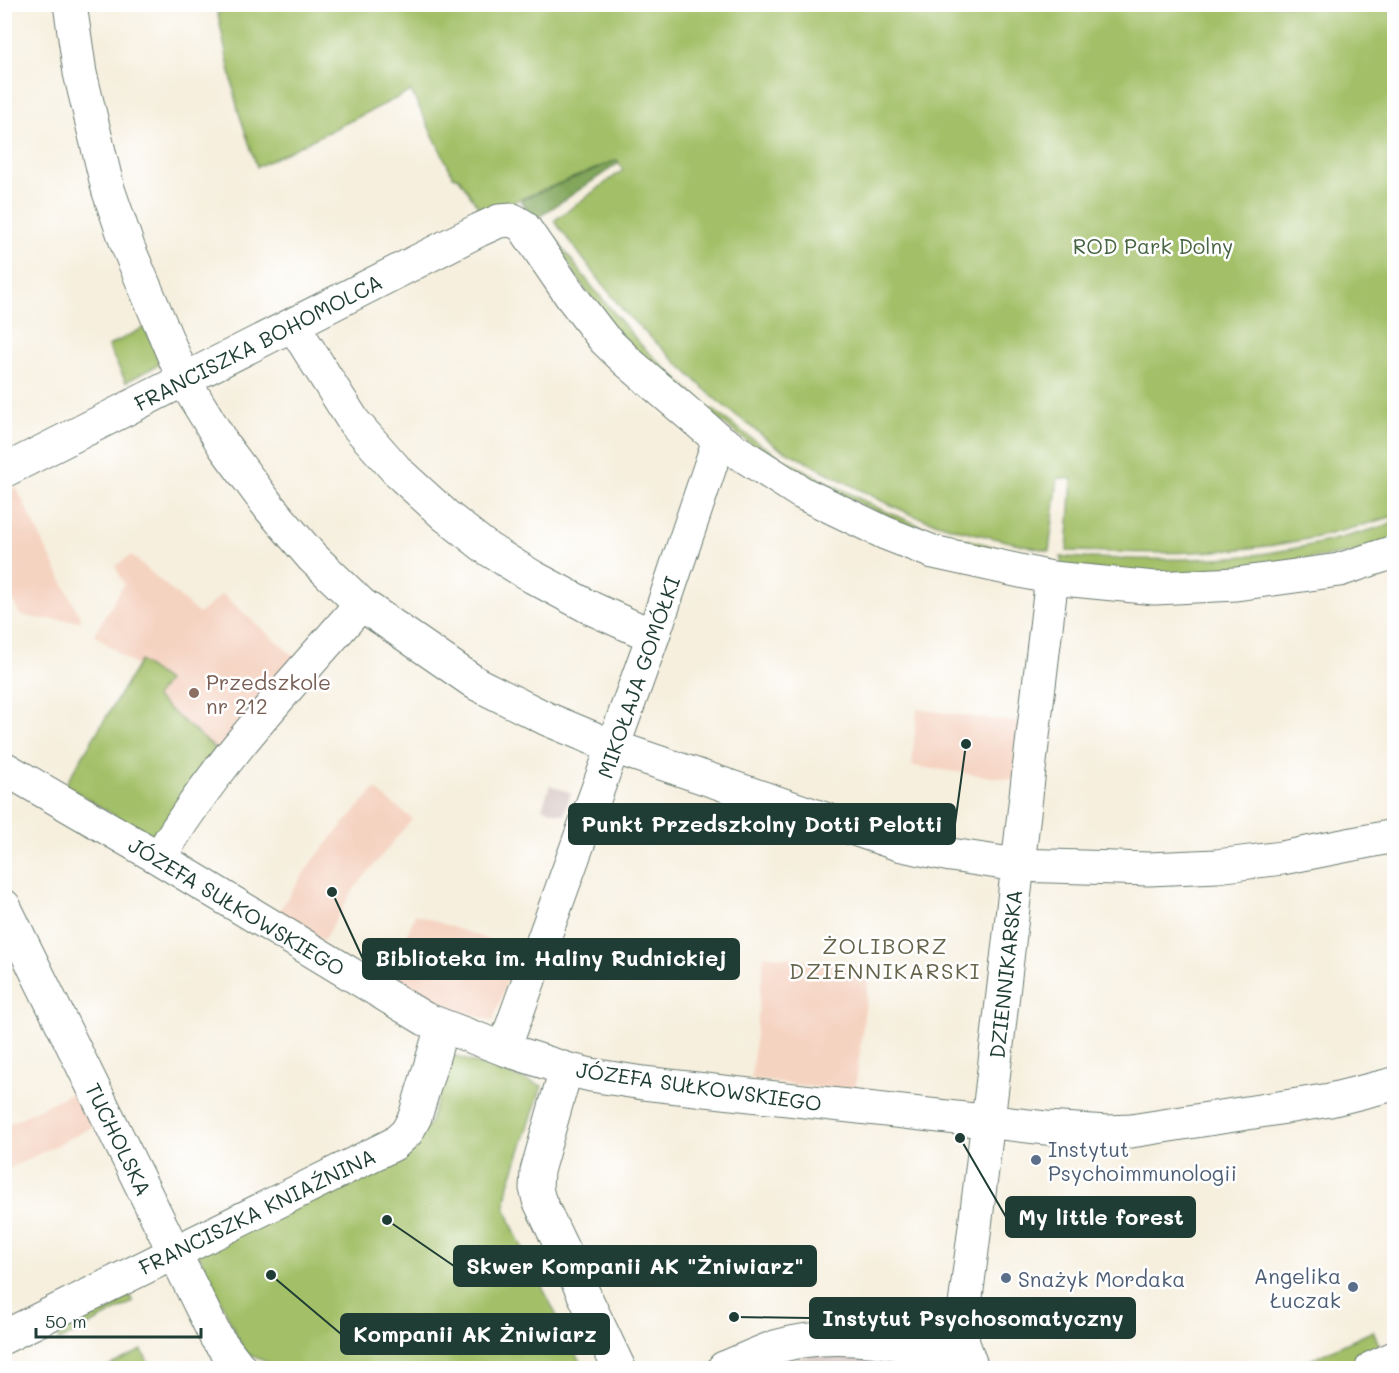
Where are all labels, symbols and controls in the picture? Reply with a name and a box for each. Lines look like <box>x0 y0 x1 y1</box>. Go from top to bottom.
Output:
park label: ROD Park Dolny <box>1073 232 1233 259</box>
street label: FRANCISZKA BOHOMOLCA <box>130 268 386 416</box>
street label: MIKOŁAJA GOMÓŁKI <box>591 572 685 782</box>
place label: Przedszkole nr 212 <box>206 668 331 719</box>
marker: Przedszkole nr 212 <box>187 686 201 700</box>
callout: Punkt Przedszkolny Dotti Pelotti <box>569 804 955 844</box>
text: Punkt Przedszkolny Dotti Pelotti <box>581 809 943 838</box>
street label: JÓZEFA SUŁKOWSKIEGO <box>124 831 350 981</box>
street label: DZIENNIKARSKA <box>983 888 1027 1060</box>
district label: ŻOLIBORZ DZIENNIKARSKI <box>789 931 981 985</box>
callout: Biblioteka im. Haliny Rudnickiej <box>363 939 739 979</box>
text: Biblioteka im. Haliny Rudnickiej <box>375 943 727 972</box>
street label: JÓZEFA SUŁKOWSKIEGO <box>574 1055 824 1117</box>
street label: TUCHOLSKA <box>80 1078 158 1200</box>
place label: Instytut Psychoimmunologii <box>1048 1135 1237 1186</box>
street label: FRANCISZKA KNIAŹNINA <box>134 1142 380 1280</box>
marker: Instytut Psychoimmunologii <box>1029 1153 1043 1167</box>
callout: My little forest <box>1006 1197 1195 1237</box>
text: My little forest <box>1018 1202 1184 1231</box>
callout: Skwer Kompanii AK "Żniwiarz" <box>454 1246 816 1286</box>
text: Skwer Kompanii AK "Żniwiarz" <box>466 1251 804 1280</box>
place label: Angelika Łuczak <box>1254 1262 1341 1313</box>
place label: Snażyk Mordaka <box>1018 1265 1185 1292</box>
marker: Snażyk Mordaka <box>999 1271 1013 1285</box>
marker: Angelika Łuczak <box>1346 1280 1360 1294</box>
callout: Instytut Psychosomatyczny <box>810 1298 1135 1338</box>
scale bar <box>36 1301 201 1339</box>
text: Instytut Psychosomatyczny <box>822 1303 1124 1332</box>
text: 50 m <box>45 1309 87 1333</box>
callout: Kompanii AK Żniwiarz <box>341 1314 609 1354</box>
text: Kompanii AK Żniwiarz <box>353 1319 597 1348</box>

